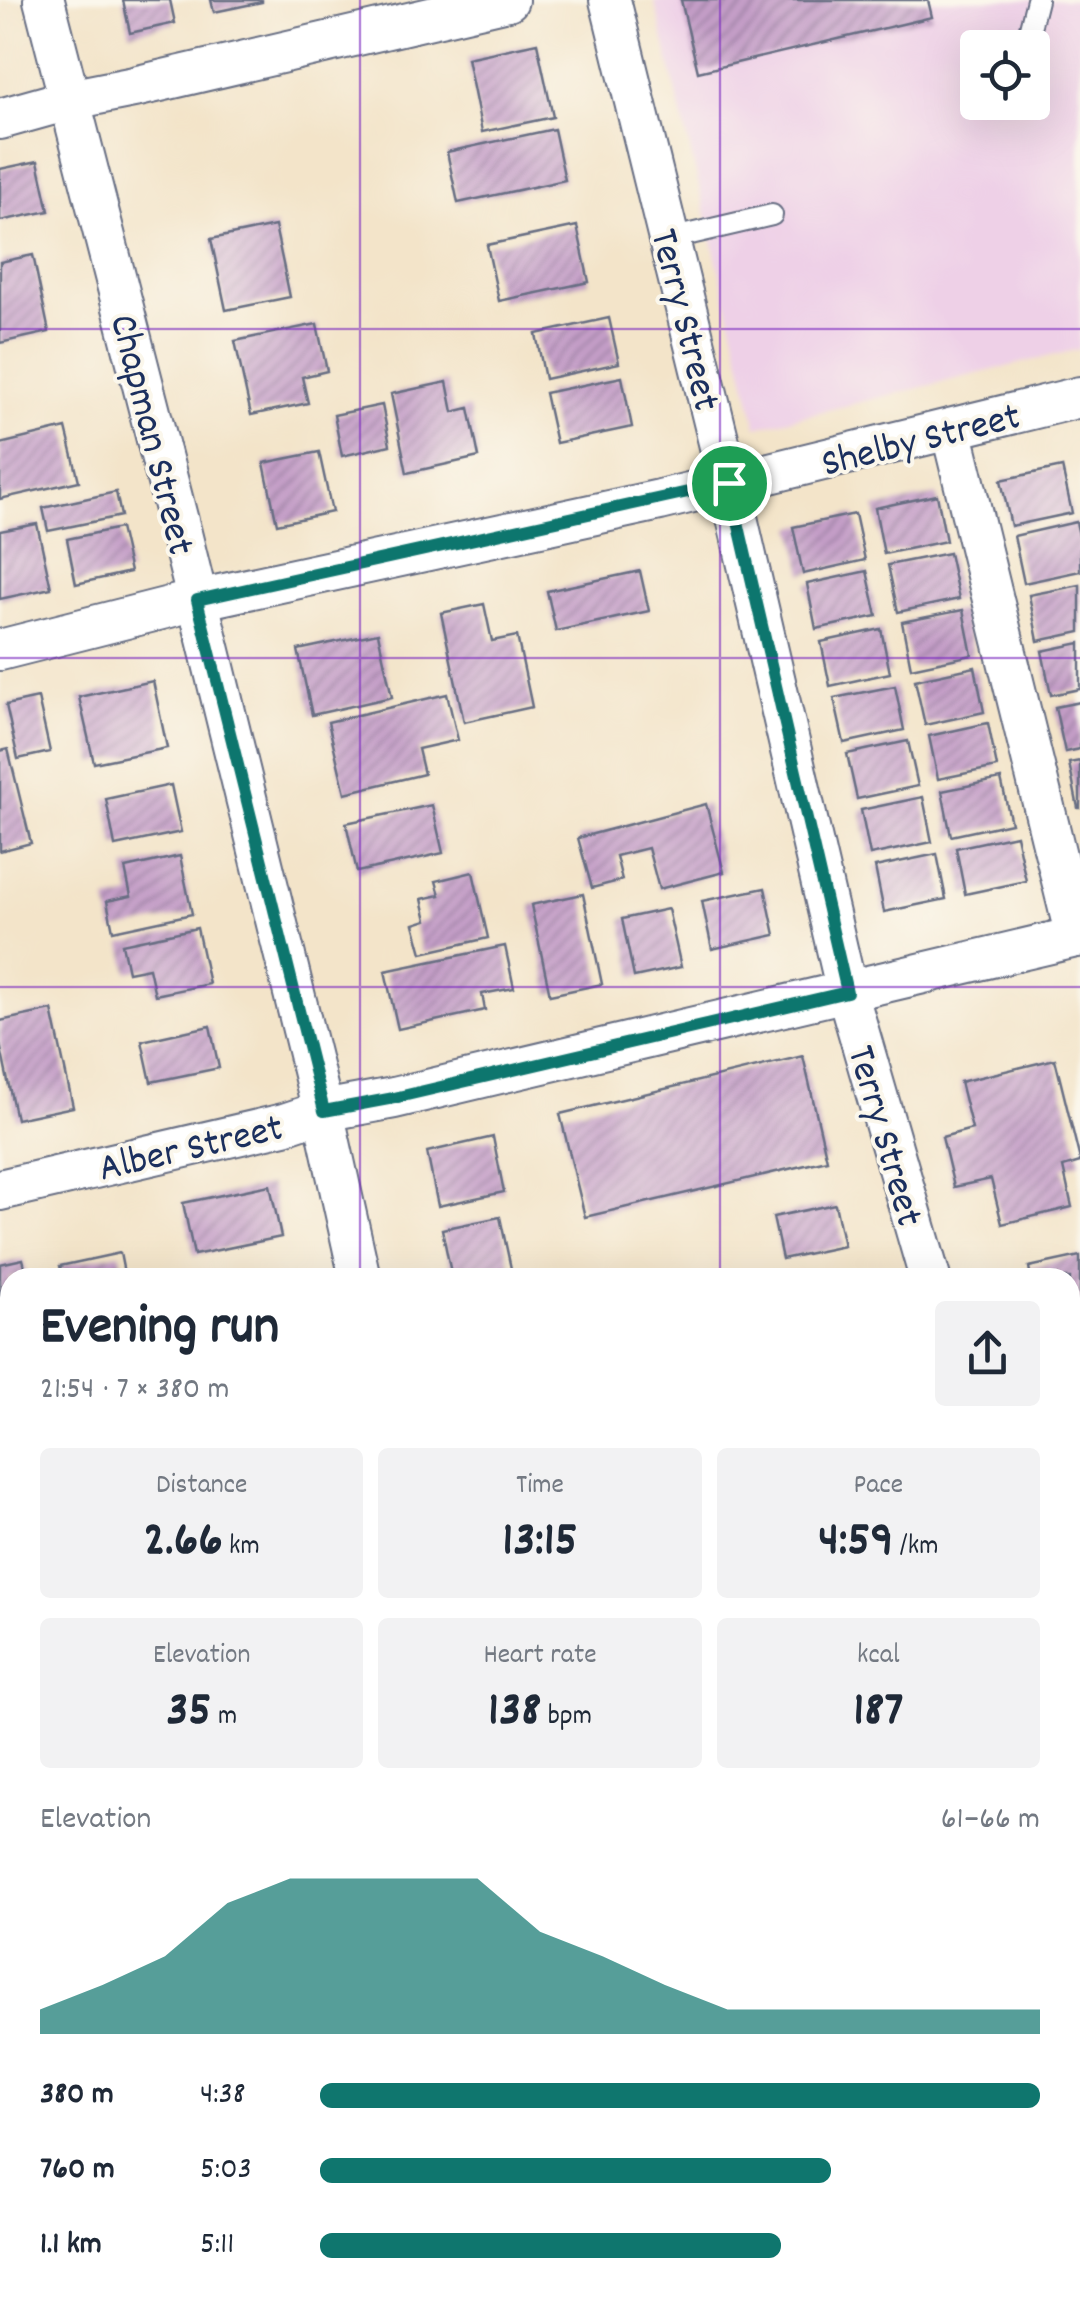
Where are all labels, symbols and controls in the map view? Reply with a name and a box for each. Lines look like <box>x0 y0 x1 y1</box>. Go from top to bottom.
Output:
map controls <box>960 30 1050 120</box>
button: locate <box>960 30 1050 120</box>
street label: Terry Street <box>632 224 732 418</box>
street label: Chapman Street <box>91 309 206 562</box>
street label: Shelby Street <box>816 391 1027 496</box>
pin <box>687 441 772 526</box>
icon: arrive <box>702 456 757 511</box>
street label: Terry Street <box>829 1040 935 1234</box>
street label: Alber Street <box>94 1102 289 1200</box>
text: Evening run <box>40 1291 279 1370</box>
button: share <box>935 1301 1040 1406</box>
text: 21:54 · 7 × 380 m <box>40 1368 230 1414</box>
text: Distance <box>156 1467 247 1507</box>
text: Time <box>516 1467 564 1507</box>
text: Pace <box>854 1467 903 1507</box>
text: 2.66 <box>144 1507 223 1579</box>
text: 13:15 <box>502 1507 578 1579</box>
text: 4:59 <box>818 1507 893 1579</box>
text: km <box>223 1528 260 1568</box>
text: /km <box>893 1528 938 1568</box>
text: Elevation <box>153 1637 250 1677</box>
text: Heart rate <box>483 1637 597 1677</box>
text: kcal <box>857 1637 900 1677</box>
text: 35 <box>166 1677 212 1749</box>
text: 138 <box>488 1677 541 1749</box>
text: 187 <box>853 1677 903 1749</box>
text: m <box>212 1698 237 1738</box>
text: bpm <box>541 1698 592 1738</box>
text: Elevation <box>40 1798 151 1844</box>
text: 61–66 m <box>941 1798 1040 1844</box>
text: 380 m <box>40 2073 114 2119</box>
text: 4:38 <box>200 2073 246 2119</box>
text: 760 m <box>40 2148 115 2194</box>
text: 5:03 <box>200 2148 252 2194</box>
text: 1.1 km <box>40 2223 102 2269</box>
text: 5:11 <box>200 2223 234 2269</box>

